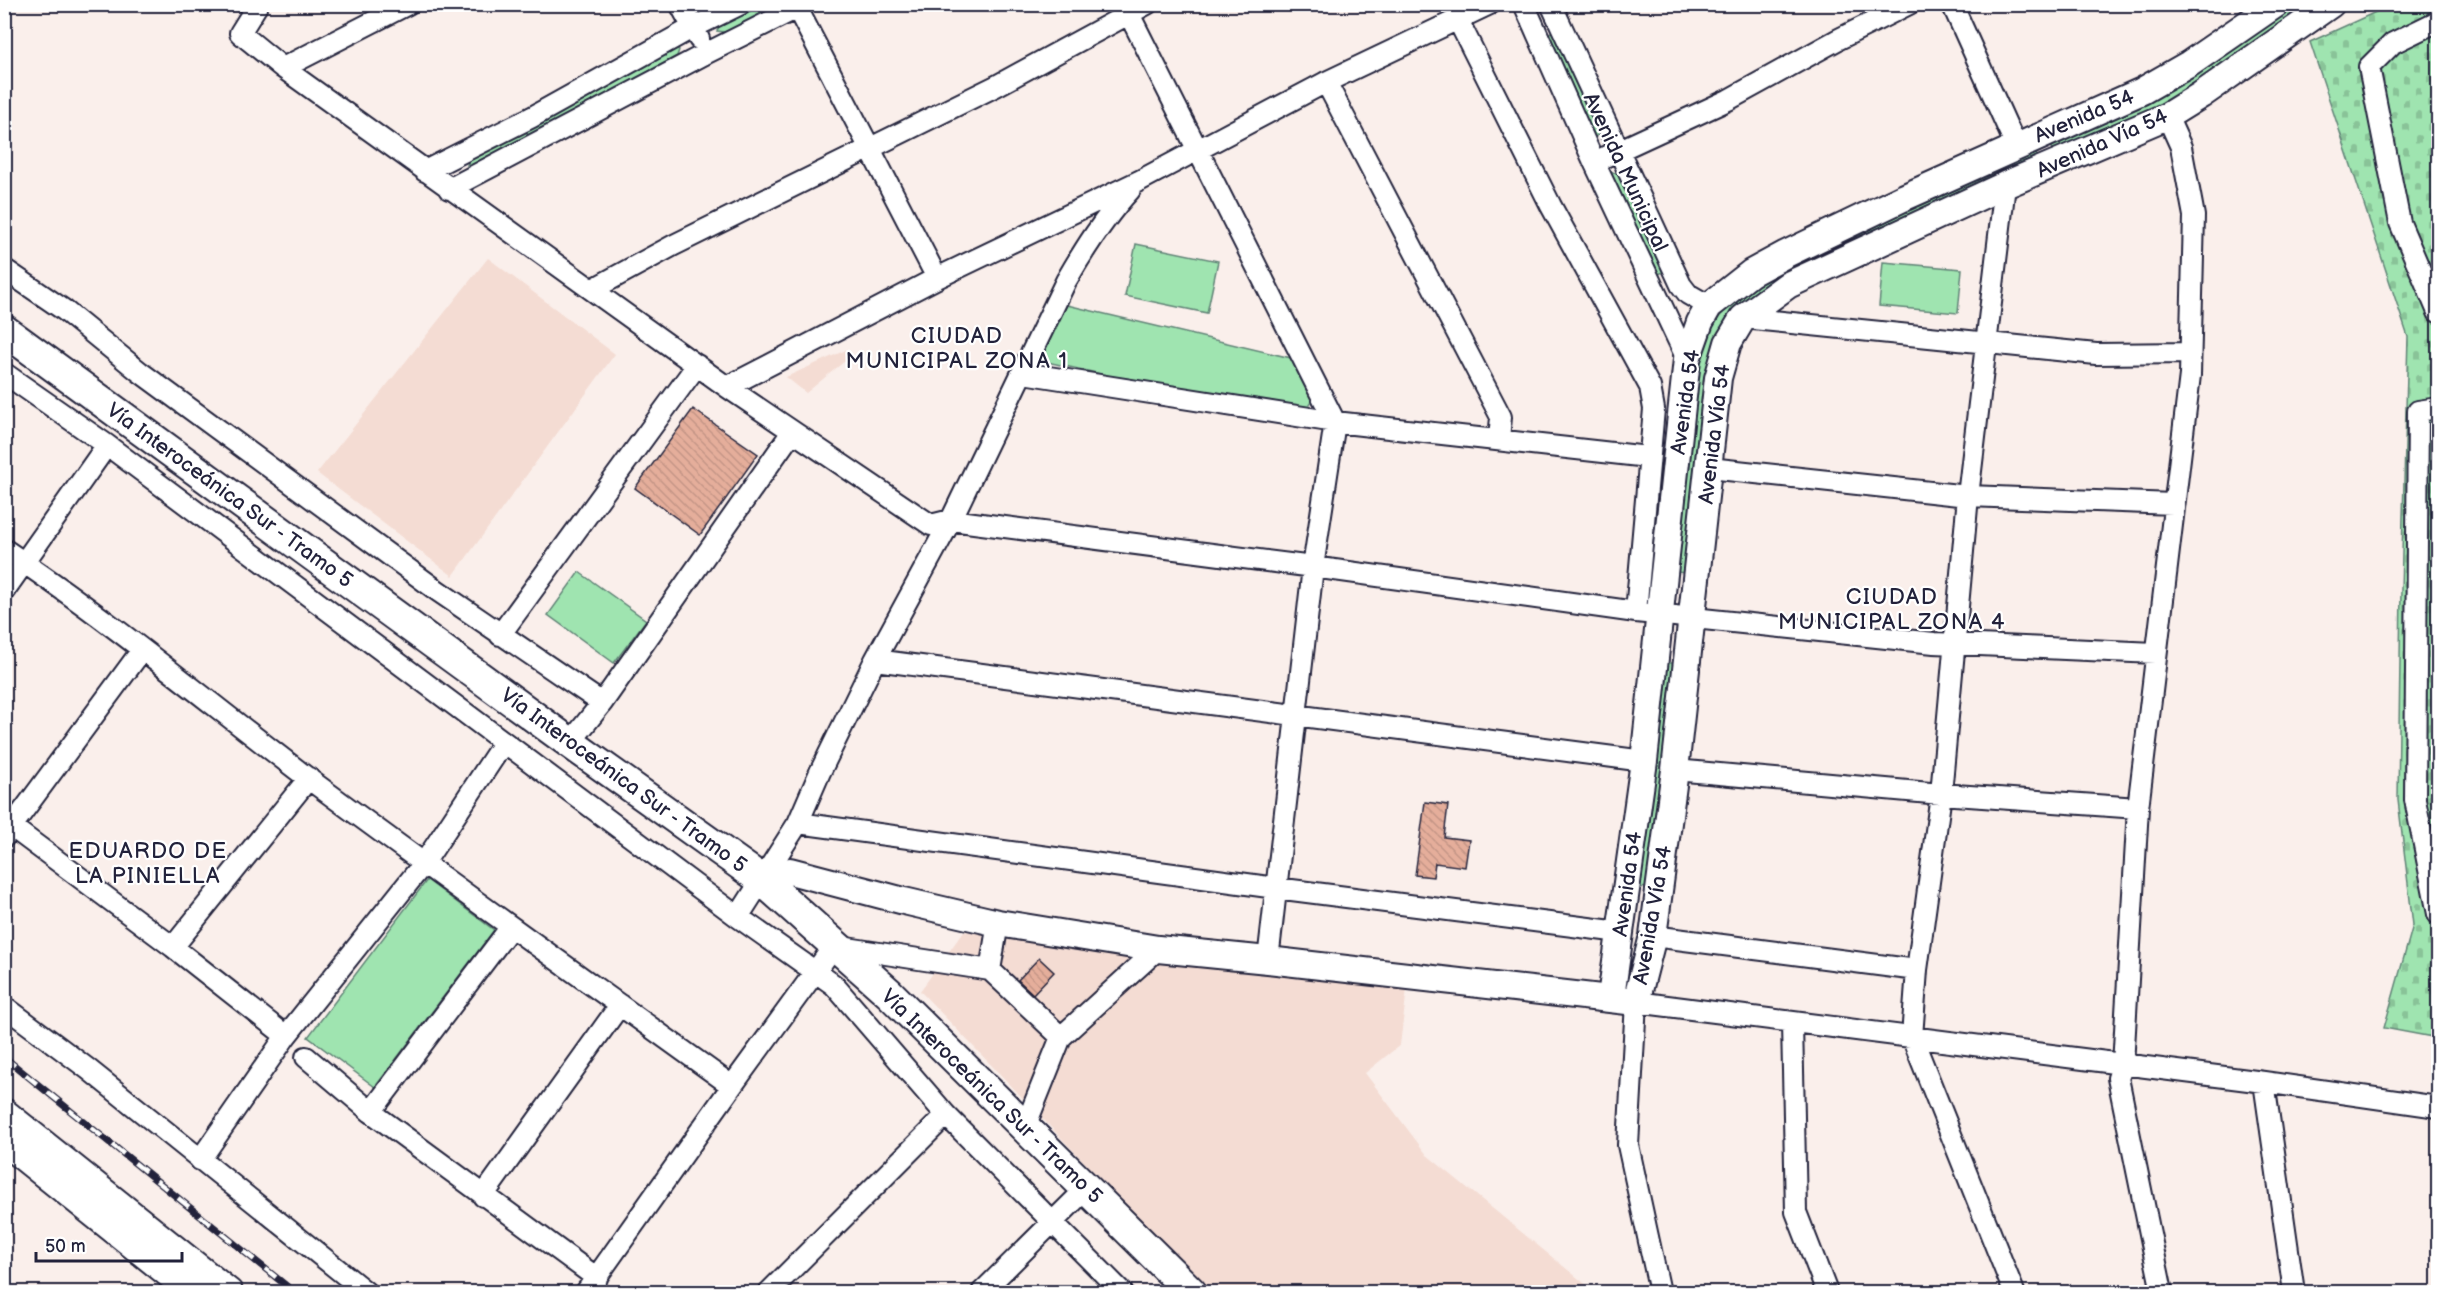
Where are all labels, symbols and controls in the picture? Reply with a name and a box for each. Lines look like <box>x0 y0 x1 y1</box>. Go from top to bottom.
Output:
street label: Avenida 54 <box>2031 84 2138 149</box>
street label: Avenida Municipal <box>1578 89 1673 256</box>
street label: Avenida Vía 54 <box>2033 103 2172 183</box>
district label: CIUDAD MUNICIPAL ZONA 1 <box>845 323 1069 375</box>
street label: Avenida 54 <box>1666 348 1705 456</box>
street label: Avenida Vía 54 <box>1694 363 1735 505</box>
street label: Vía Interoceánica Sur - Tramo 5 <box>102 398 358 593</box>
district label: CIUDAD MUNICIPAL ZONA 4 <box>1778 584 2006 636</box>
street label: Vía Interoceánica Sur - Tramo 5 <box>496 683 752 878</box>
street label: Avenida 54 <box>1608 830 1647 938</box>
district label: EDUARDO DE LA PINIELLA <box>68 838 228 890</box>
street label: Avenida Vía 54 <box>1628 843 1677 987</box>
street label: Vía Interoceánica Sur - Tramo 5 <box>876 984 1108 1209</box>
scale bar <box>36 1225 182 1263</box>
text: 50 m <box>45 1236 86 1257</box>

